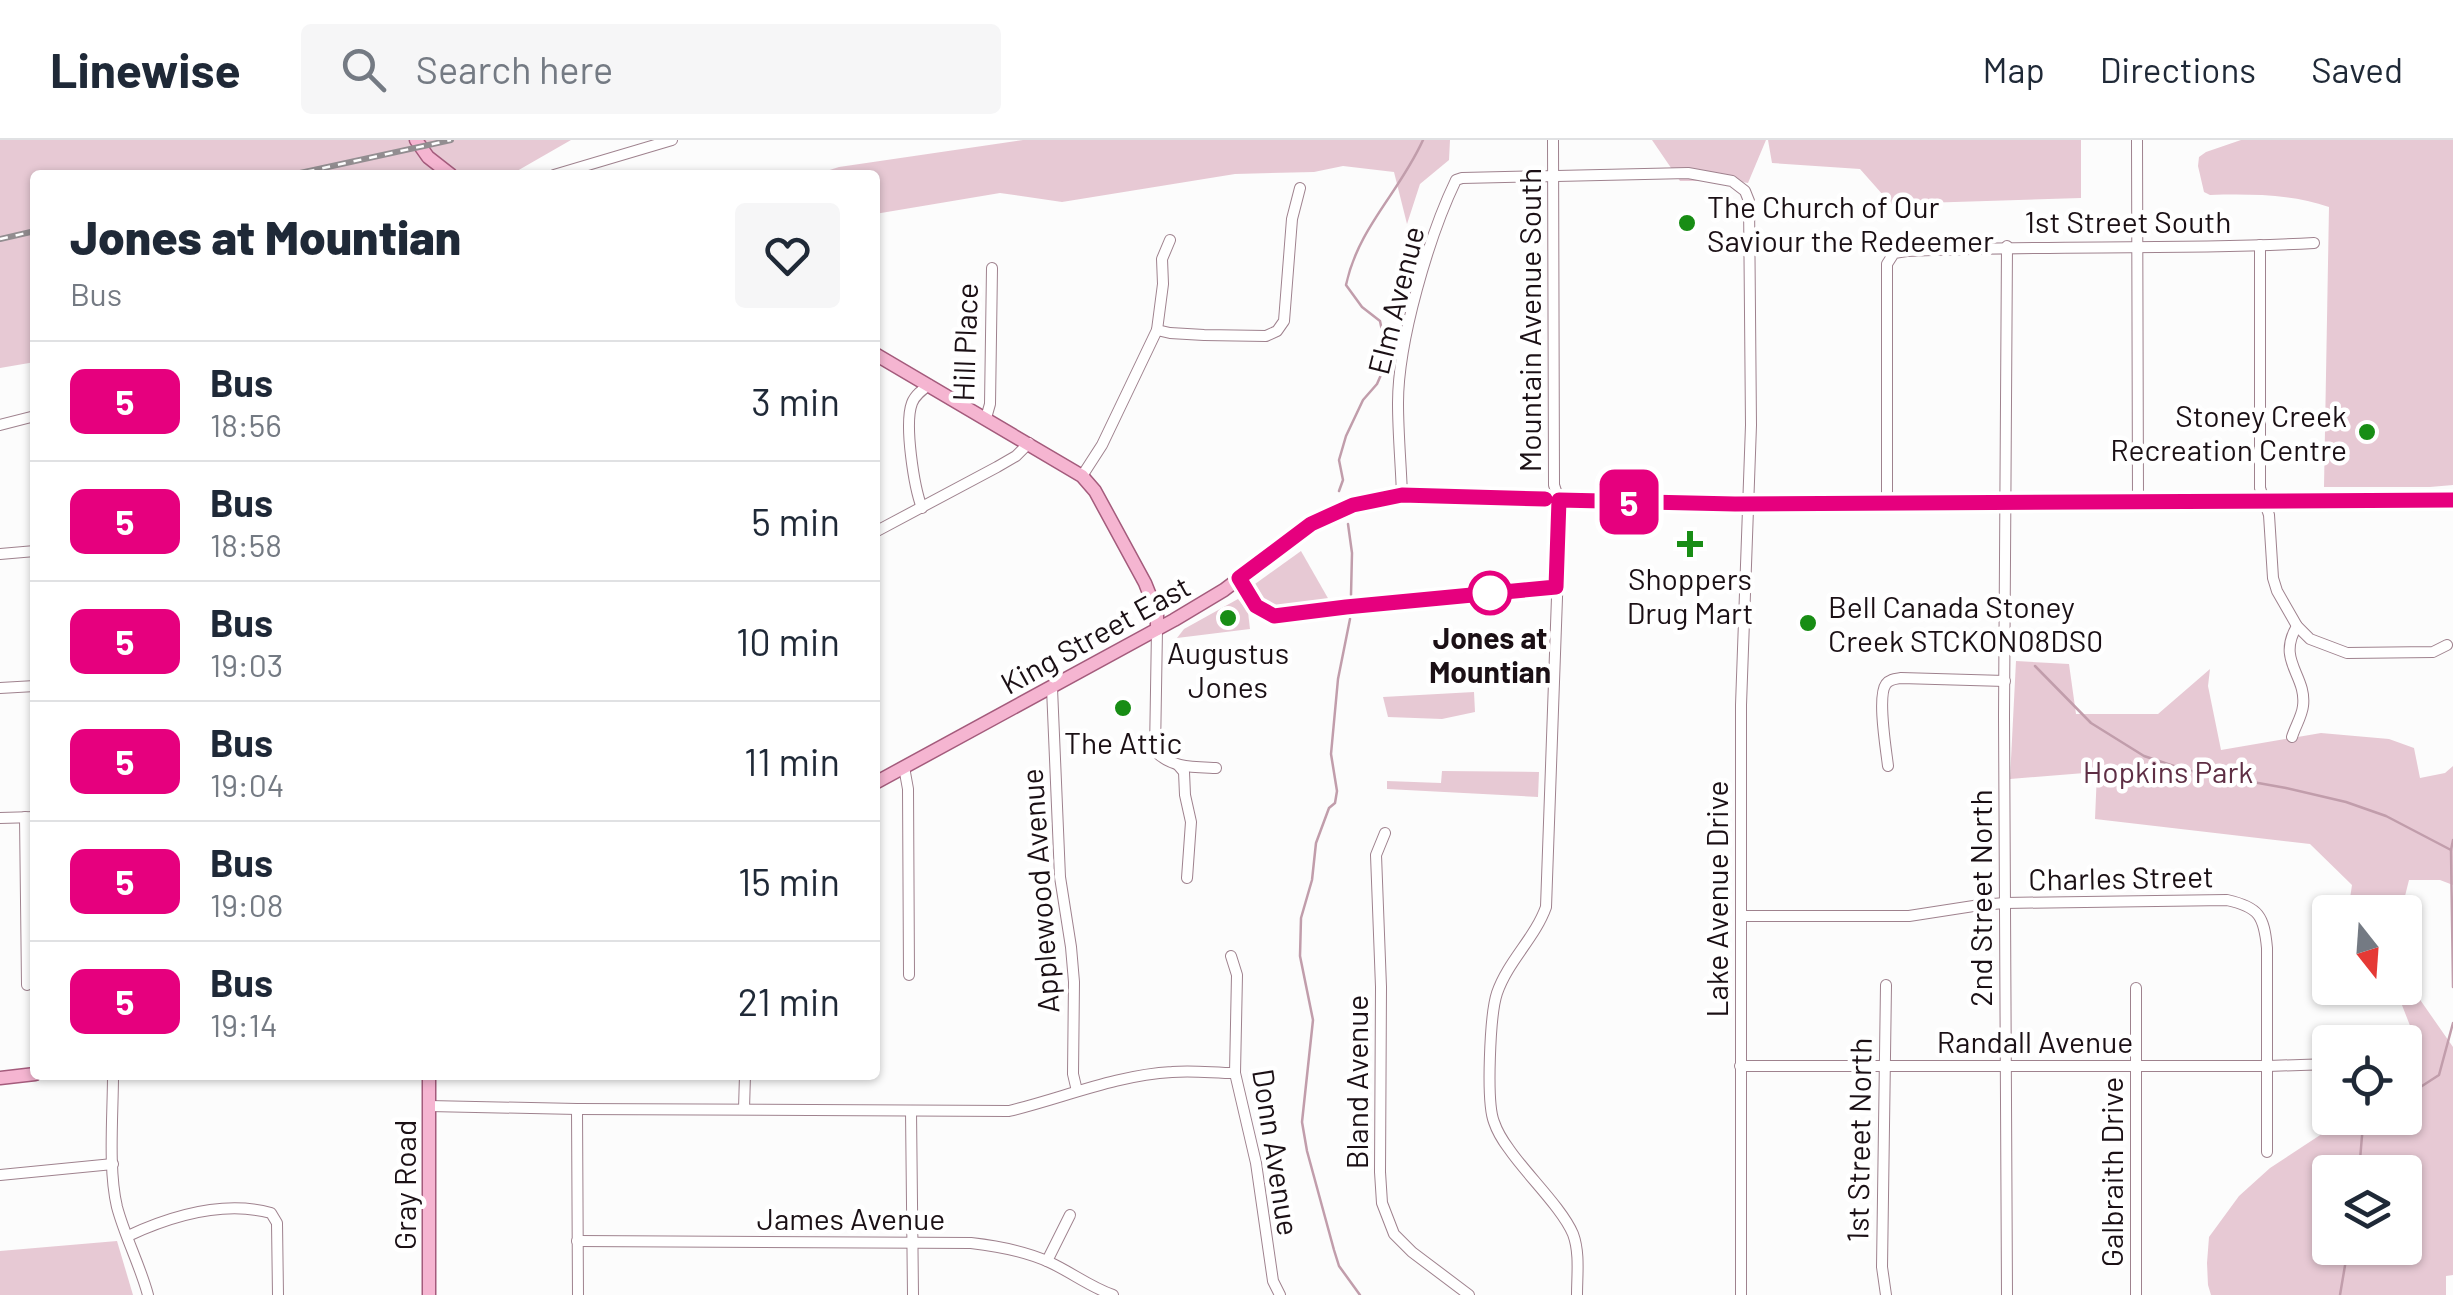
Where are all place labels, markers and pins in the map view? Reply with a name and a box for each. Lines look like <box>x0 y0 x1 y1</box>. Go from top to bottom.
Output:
place label: The Church of Our Saviour the Redeemer <box>1707 188 1994 258</box>
marker: The Church of Our Saviour the Redeemer <box>1676 212 1698 234</box>
place label: Stoney Creek Recreation Centre <box>2110 397 2347 467</box>
marker: Stoney Creek Recreation Centre <box>2356 421 2378 443</box>
marker: Shoppers Drug Mart <box>1679 533 1701 555</box>
place label: Shoppers Drug Mart <box>1627 560 1753 630</box>
marker: Jones at Mountian <box>1469 572 1511 614</box>
place label: Bell Canada Stoney Creek STCKON08DS0 <box>1828 588 2103 658</box>
marker: Augustus Jones <box>1217 607 1239 629</box>
marker: Bell Canada Stoney Creek STCKON08DS0 <box>1797 612 1819 634</box>
place label: Jones at Mountian <box>1429 619 1551 689</box>
place label: Augustus Jones <box>1167 634 1289 704</box>
marker: The Attic <box>1112 697 1134 719</box>
place label: The Attic <box>1064 724 1182 760</box>

